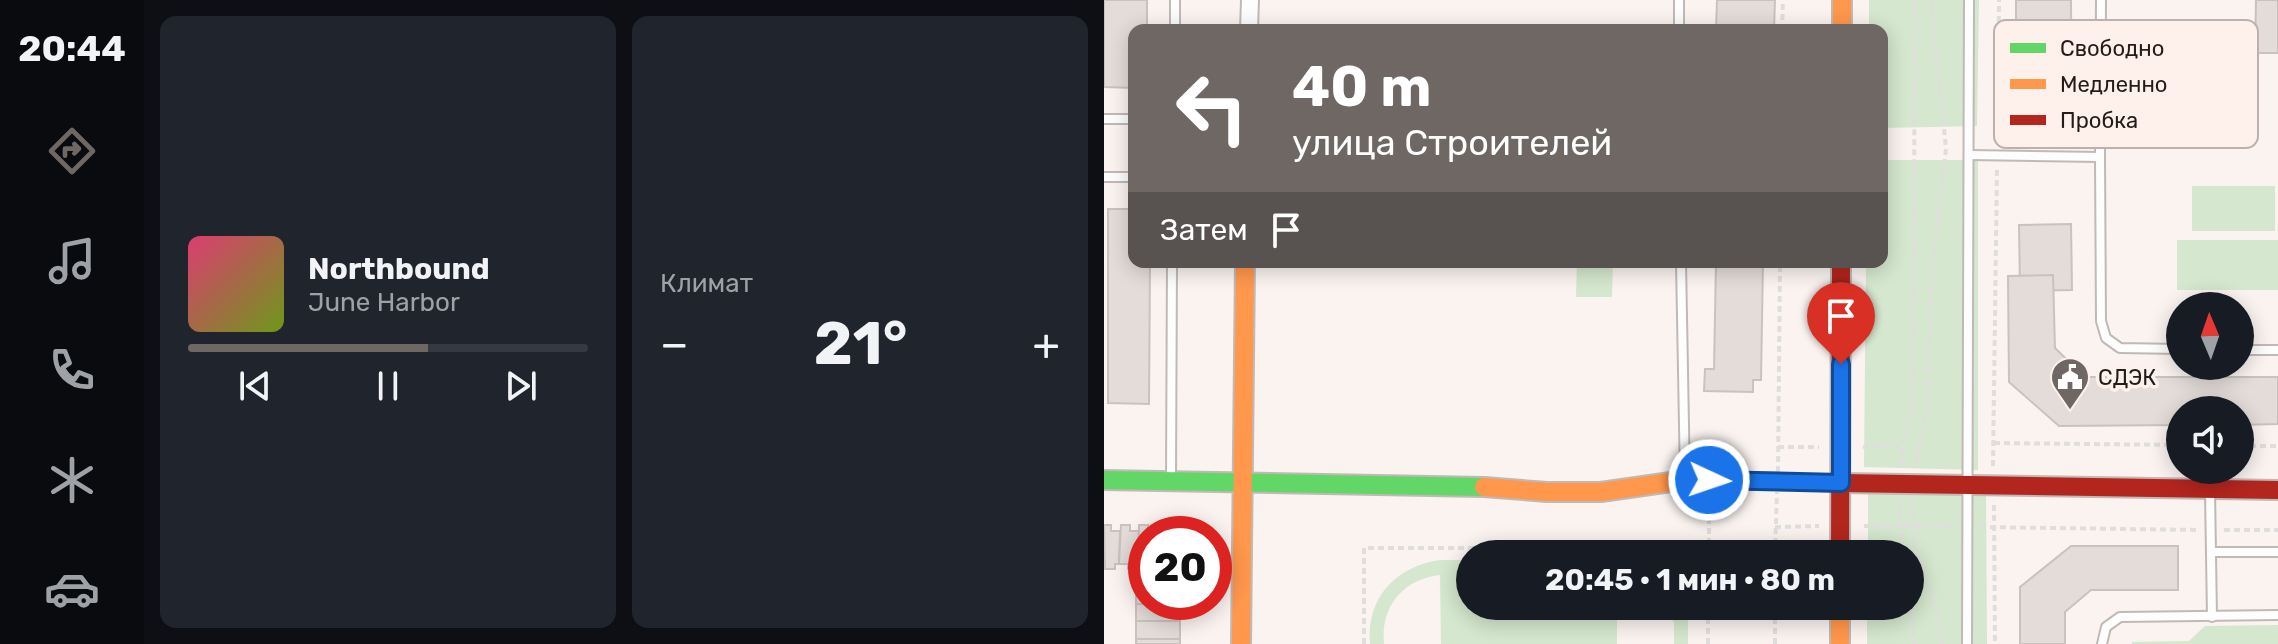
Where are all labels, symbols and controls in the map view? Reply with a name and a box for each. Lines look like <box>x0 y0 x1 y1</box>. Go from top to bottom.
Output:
legend <box>1994 20 2258 148</box>
text: 20:44 <box>18 27 126 70</box>
text: Свободно <box>2060 35 2164 62</box>
text: 40 m <box>1292 54 1432 120</box>
icon: left <box>1160 56 1264 160</box>
text: Медленно <box>2060 71 2168 98</box>
text: Пробка <box>2060 107 2138 134</box>
text: улица Строителей <box>1292 121 1612 164</box>
icon: directions <box>44 123 100 179</box>
icon: arrive <box>1264 208 1308 252</box>
text: Затем <box>1160 212 1248 248</box>
icon: music <box>44 233 100 289</box>
text: Northbound <box>308 251 490 287</box>
text: Климат <box>660 268 753 299</box>
pin <box>1807 282 1875 364</box>
text: June Harbor <box>308 287 460 318</box>
north arrow <box>2166 292 2254 380</box>
map controls <box>2166 292 2254 484</box>
icon: arrive <box>1819 294 1863 338</box>
text: 21° <box>814 308 907 379</box>
text: − <box>660 318 689 370</box>
text: + <box>1033 318 1060 370</box>
icon: phone <box>44 342 100 398</box>
public building icon: СДЭК <box>2049 356 2091 411</box>
icon: previous <box>233 364 277 408</box>
icon: pause <box>366 364 410 408</box>
icon: next <box>499 364 543 408</box>
place label: СДЭК <box>2098 364 2156 391</box>
button: sound <box>2166 396 2254 484</box>
position arrow <box>1667 438 1751 522</box>
icon: climate <box>44 452 100 508</box>
speed limit sign: 20 <box>1128 516 1232 620</box>
icon: car <box>44 561 100 617</box>
text: 20:45 · 1 мин · 80 m <box>1545 562 1835 598</box>

